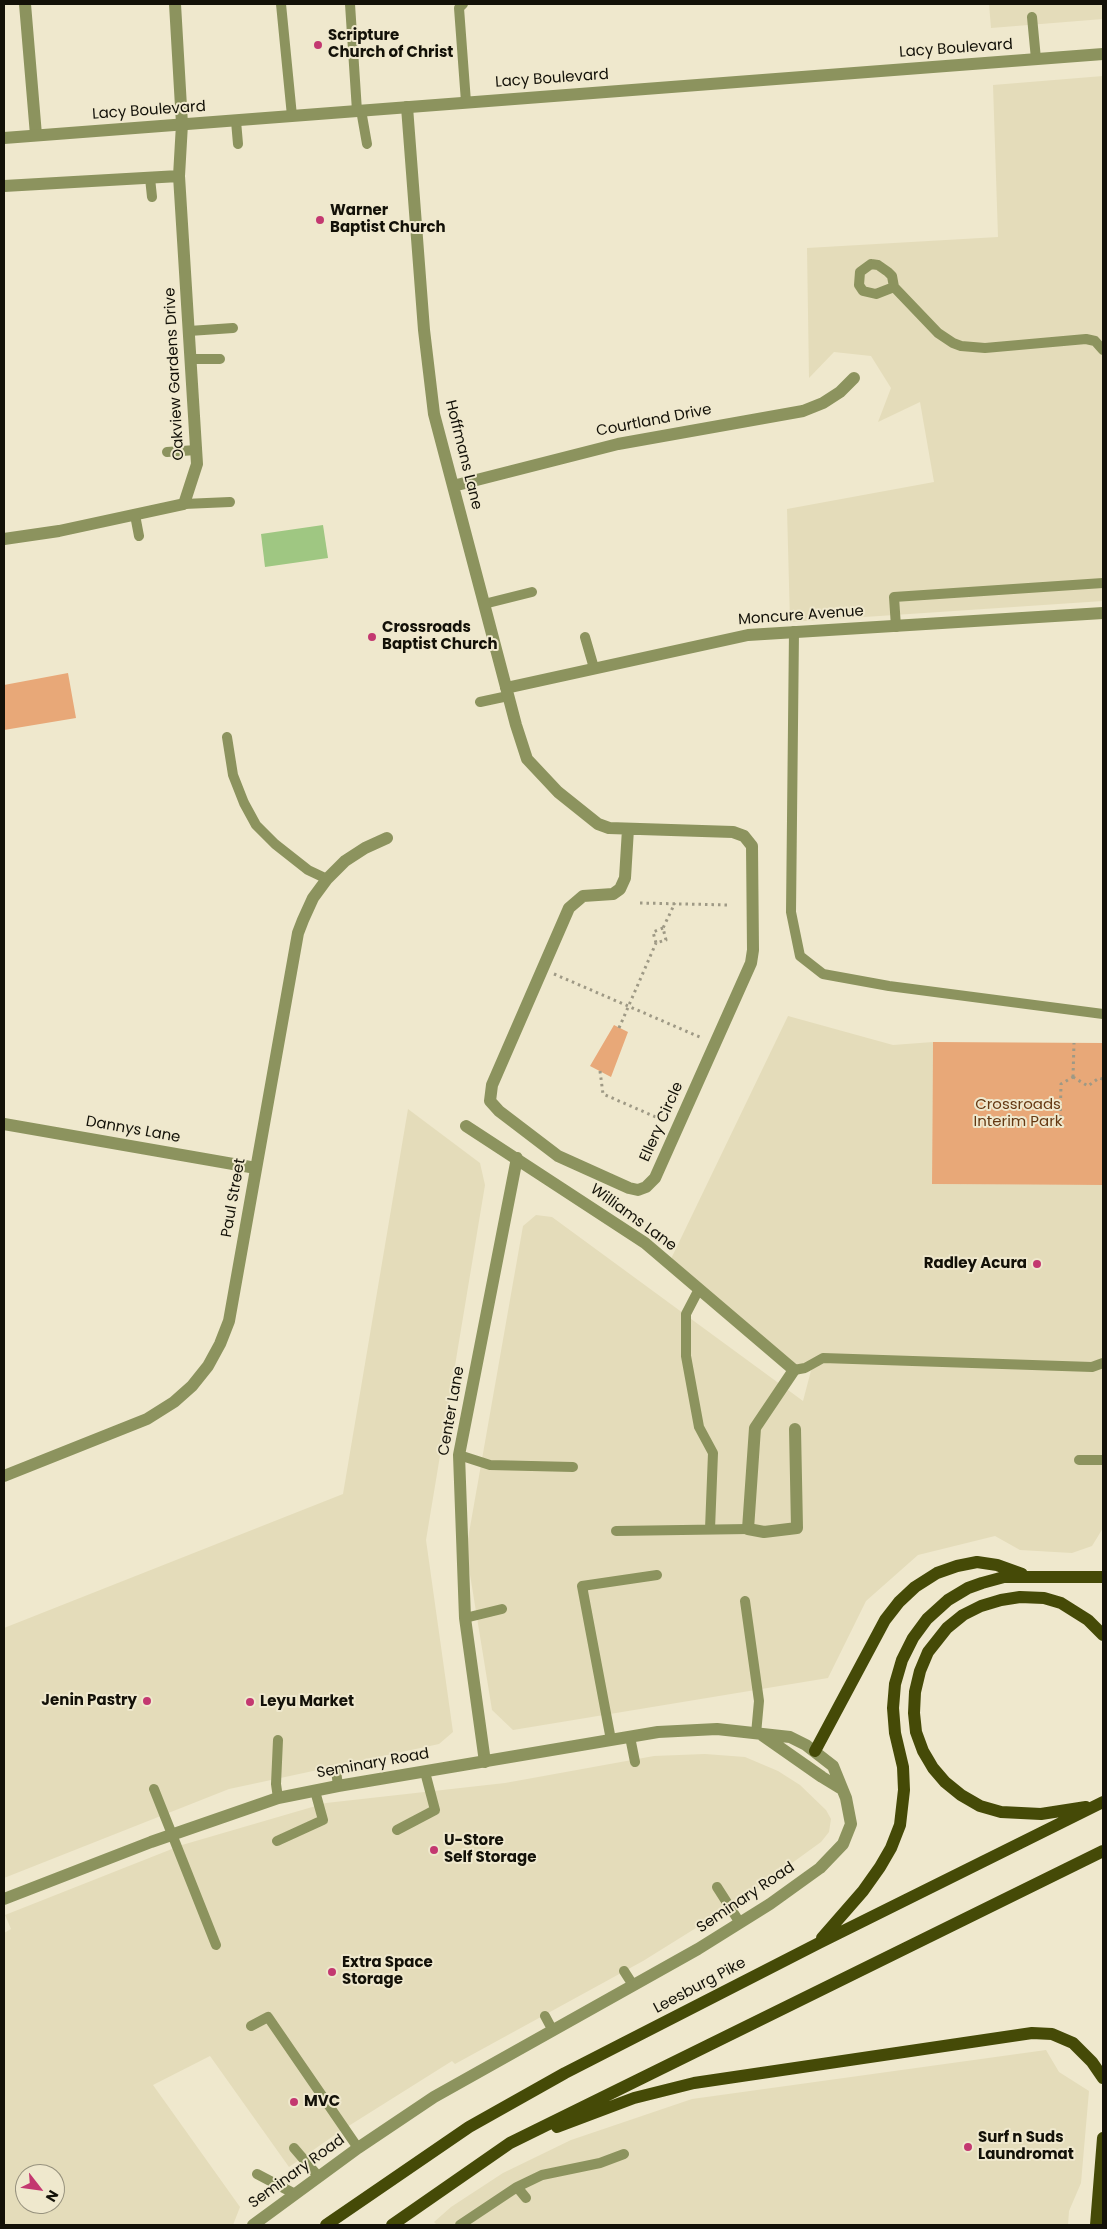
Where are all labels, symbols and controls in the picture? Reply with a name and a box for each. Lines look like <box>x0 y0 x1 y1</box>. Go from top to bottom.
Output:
place label: Scripture Church of Christ <box>328 27 453 62</box>
street label: Lacy Boulevard <box>899 36 1013 62</box>
marker: Scripture Church of Christ <box>312 39 324 51</box>
street label: Lacy Boulevard <box>495 66 609 92</box>
street label: Lacy Boulevard <box>92 98 206 124</box>
place label: Warner Baptist Church <box>330 202 446 237</box>
marker: Warner Baptist Church <box>314 214 326 226</box>
street label: Oakview Gardens Drive <box>161 287 189 461</box>
street label: Hoffmans Lane <box>441 398 485 512</box>
street label: Courtland Drive <box>595 401 713 441</box>
street label: Moncure Avenue <box>738 603 864 629</box>
place label: Crossroads Baptist Church <box>382 619 498 654</box>
marker: Crossroads Baptist Church <box>366 631 378 643</box>
street label: Ellery Circle <box>636 1079 688 1165</box>
park label: Crossroads Interim Park <box>974 1096 1062 1131</box>
street label: Dannys Lane <box>84 1113 182 1147</box>
street label: Paul Street <box>218 1157 250 1239</box>
street label: Williams Lane <box>586 1181 680 1255</box>
place label: Radley Acura <box>924 1255 1027 1273</box>
marker: Radley Acura <box>1031 1258 1043 1270</box>
street label: Center Lane <box>435 1365 469 1457</box>
place label: Jenin Pastry <box>41 1692 137 1710</box>
place label: Leyu Market <box>260 1693 354 1711</box>
marker: Jenin Pastry <box>141 1695 153 1707</box>
marker: Leyu Market <box>244 1696 256 1708</box>
street label: Seminary Road <box>315 1745 431 1783</box>
place label: U-Store Self Storage <box>444 1832 536 1867</box>
marker: U-Store Self Storage <box>428 1844 440 1856</box>
street label: Seminary Road <box>694 1859 798 1937</box>
place label: Extra Space Storage <box>342 1954 433 1989</box>
street label: Leesburg Pike <box>651 1954 749 2018</box>
marker: Extra Space Storage <box>326 1966 338 1978</box>
place label: MVC <box>304 2093 340 2111</box>
marker: MVC <box>288 2096 300 2108</box>
place label: Surf n Suds Laundromat <box>978 2129 1074 2164</box>
street label: Seminary Road <box>246 2131 348 2213</box>
marker: Surf n Suds Laundromat <box>962 2141 974 2153</box>
north arrow <box>15 2164 65 2214</box>
text: N <box>41 2186 63 2206</box>

